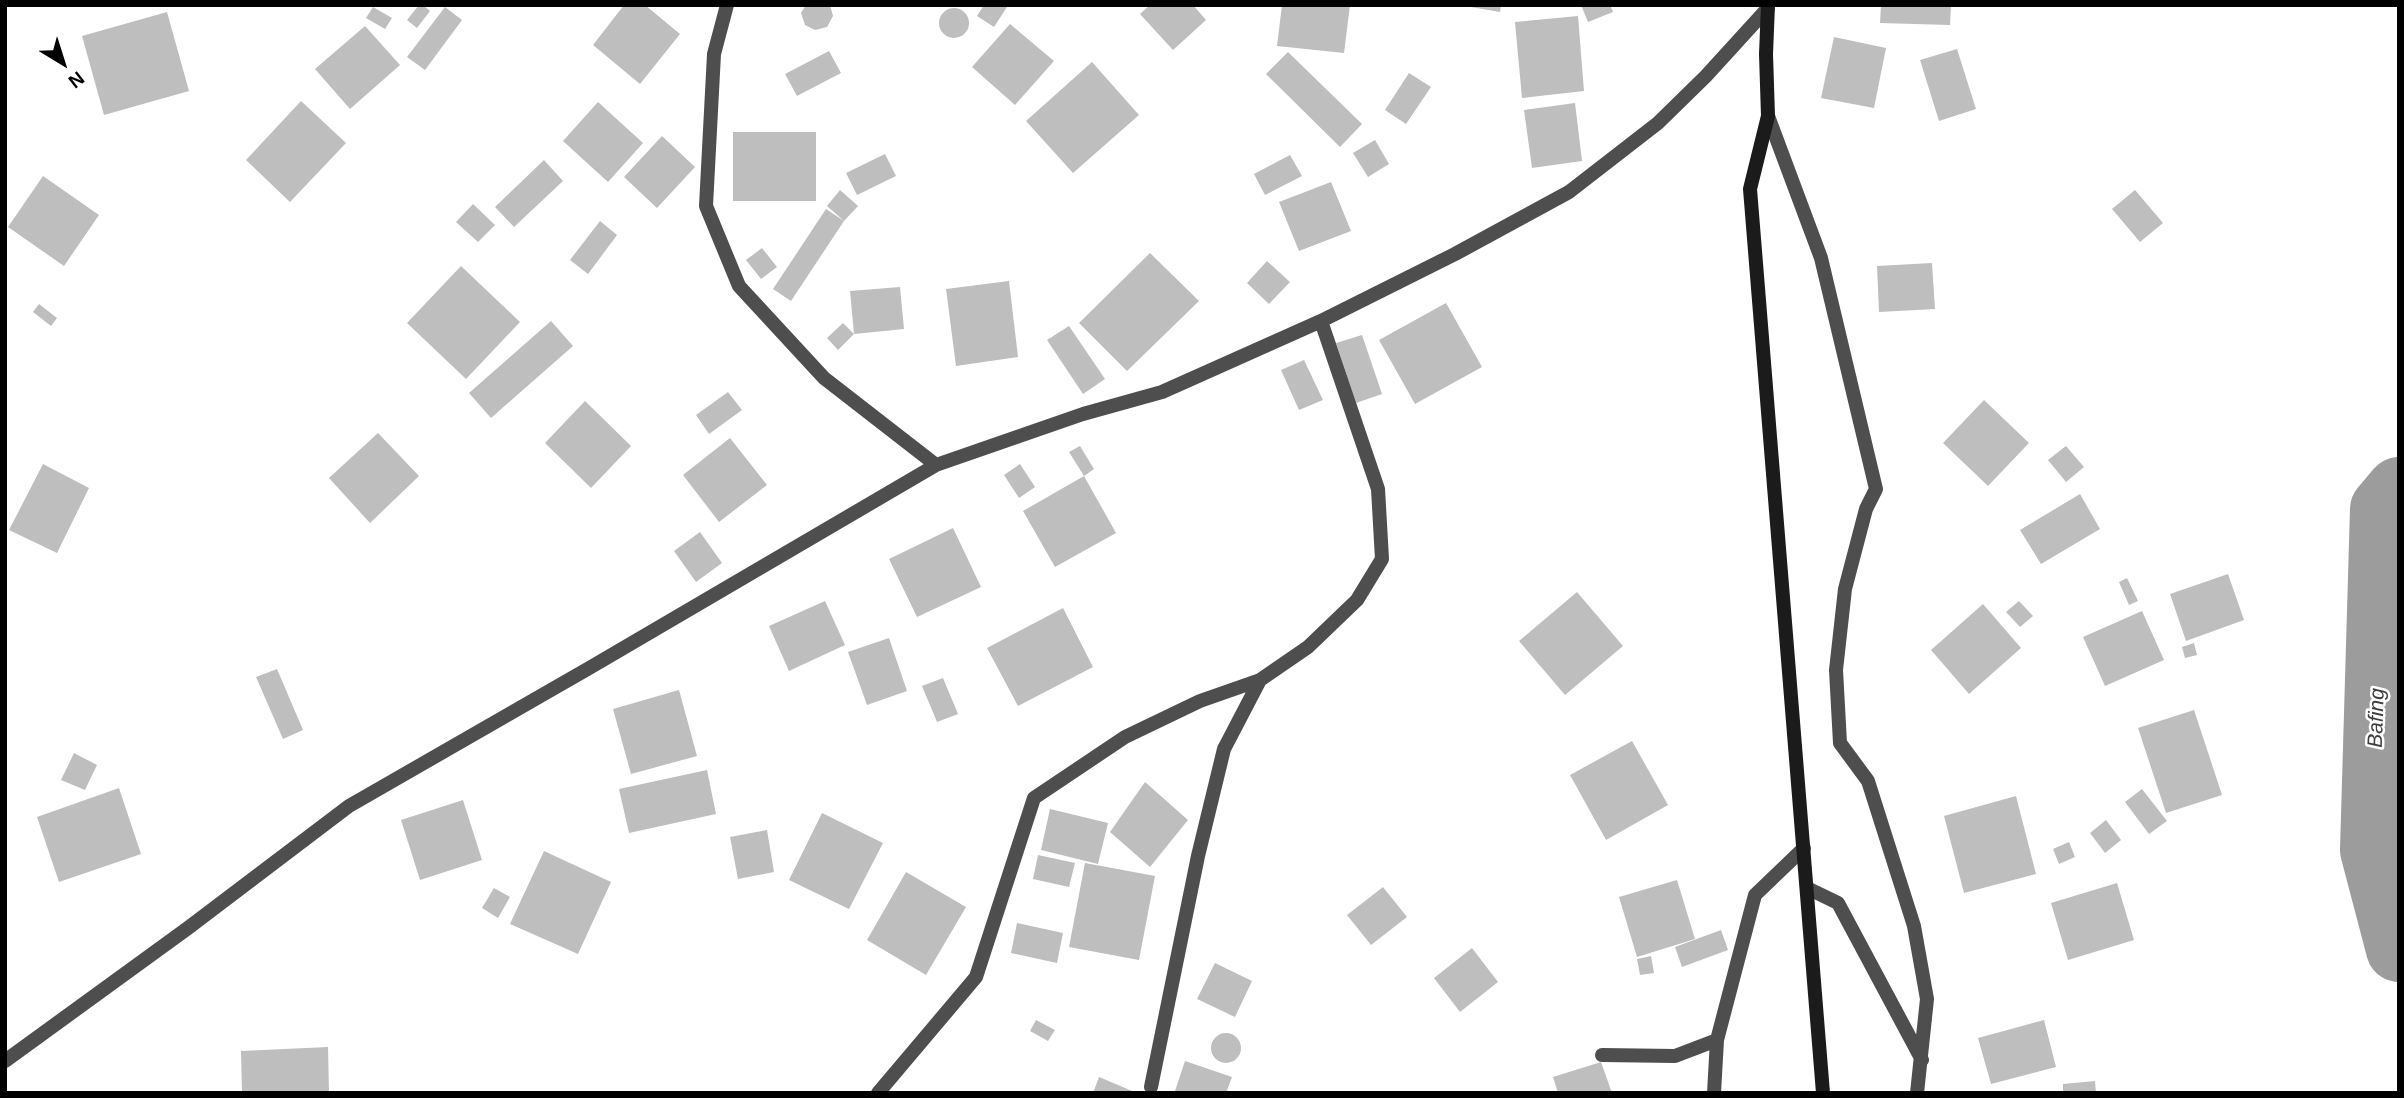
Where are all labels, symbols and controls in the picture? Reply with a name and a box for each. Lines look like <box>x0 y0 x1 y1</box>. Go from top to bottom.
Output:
north arrow <box>28 28 98 98</box>
text: N <box>64 67 88 92</box>
water label: Bafing <box>2363 688 2391 748</box>

